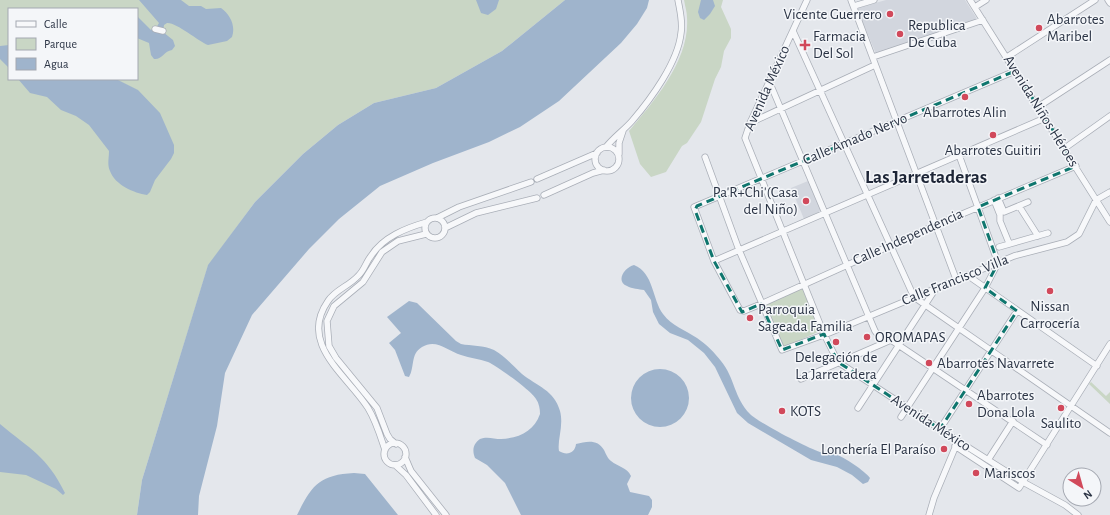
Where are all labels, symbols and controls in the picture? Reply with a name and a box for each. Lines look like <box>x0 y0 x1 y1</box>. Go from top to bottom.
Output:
place label: Vicente Guerrero <box>783 7 882 22</box>
legend <box>8 8 138 80</box>
marker: Vicente Guerrero <box>885 9 895 19</box>
place label: Abarrotes Maribel <box>1047 12 1104 44</box>
text: Calle <box>44 18 67 30</box>
place label: Republica De Cuba <box>908 18 966 50</box>
marker: Abarrotes Maribel <box>1034 23 1044 33</box>
place label: Farmacia Del Sol <box>813 29 866 61</box>
marker: Republica De Cuba <box>895 29 905 39</box>
text: Parque <box>44 38 77 50</box>
marker: Farmacia Del Sol <box>800 40 810 50</box>
street label: Avenida México <box>741 43 793 133</box>
street label: Avenida Niños Héroes <box>1001 53 1081 169</box>
text: Agua <box>44 58 69 70</box>
marker: Abarrotes Alin <box>960 92 970 102</box>
place label: Abarrotes Alin <box>923 105 1007 120</box>
street label: Calle Amado Nervo <box>801 110 909 168</box>
marker: Abarrotes Guitiri <box>988 130 998 140</box>
place label: Abarrotes Guitiri <box>945 143 1041 158</box>
district label: Las Jarretaderas <box>865 168 987 187</box>
place label: Pa'R+Chi'(Casa del Niño) <box>713 185 798 217</box>
marker: Pa'R+Chi'(Casa del Niño) <box>801 196 811 206</box>
street label: Calle Independencia <box>851 206 965 268</box>
street label: Calle Francisco Villa <box>899 252 1011 308</box>
marker: Nissan Carrocería <box>1045 286 1055 296</box>
place label: Nissan Carrocería <box>1020 299 1080 331</box>
place label: Parroquia Sageada Familia <box>758 302 853 334</box>
marker: Parroquia Sageada Familia <box>745 313 755 323</box>
place label: OROMAPAS <box>875 330 946 345</box>
marker: OROMAPAS <box>862 332 872 342</box>
marker: Delegación de La Jarretadera <box>831 337 841 347</box>
place label: Delegación de La Jarretadera <box>795 350 877 382</box>
place label: Abarrotes Navarrete <box>937 356 1054 371</box>
marker: Abarrotes Navarrete <box>924 358 934 368</box>
place label: Abarrotes Dona Lola <box>977 388 1035 420</box>
street label: Avenida México <box>888 392 974 454</box>
marker: Abarrotes Dona Lola <box>964 399 974 409</box>
marker: Saulito <box>1056 403 1066 413</box>
place label: KOTS <box>790 404 821 419</box>
marker: KOTS <box>777 406 787 416</box>
place label: Saulito <box>1041 416 1081 431</box>
place label: Lonchería El Paraíso <box>821 442 936 457</box>
marker: Lonchería El Paraíso <box>939 444 949 454</box>
place label: Mariscos <box>984 466 1035 481</box>
north arrow <box>1062 467 1102 507</box>
marker: Mariscos <box>971 468 981 478</box>
text: N <box>1081 488 1094 501</box>

